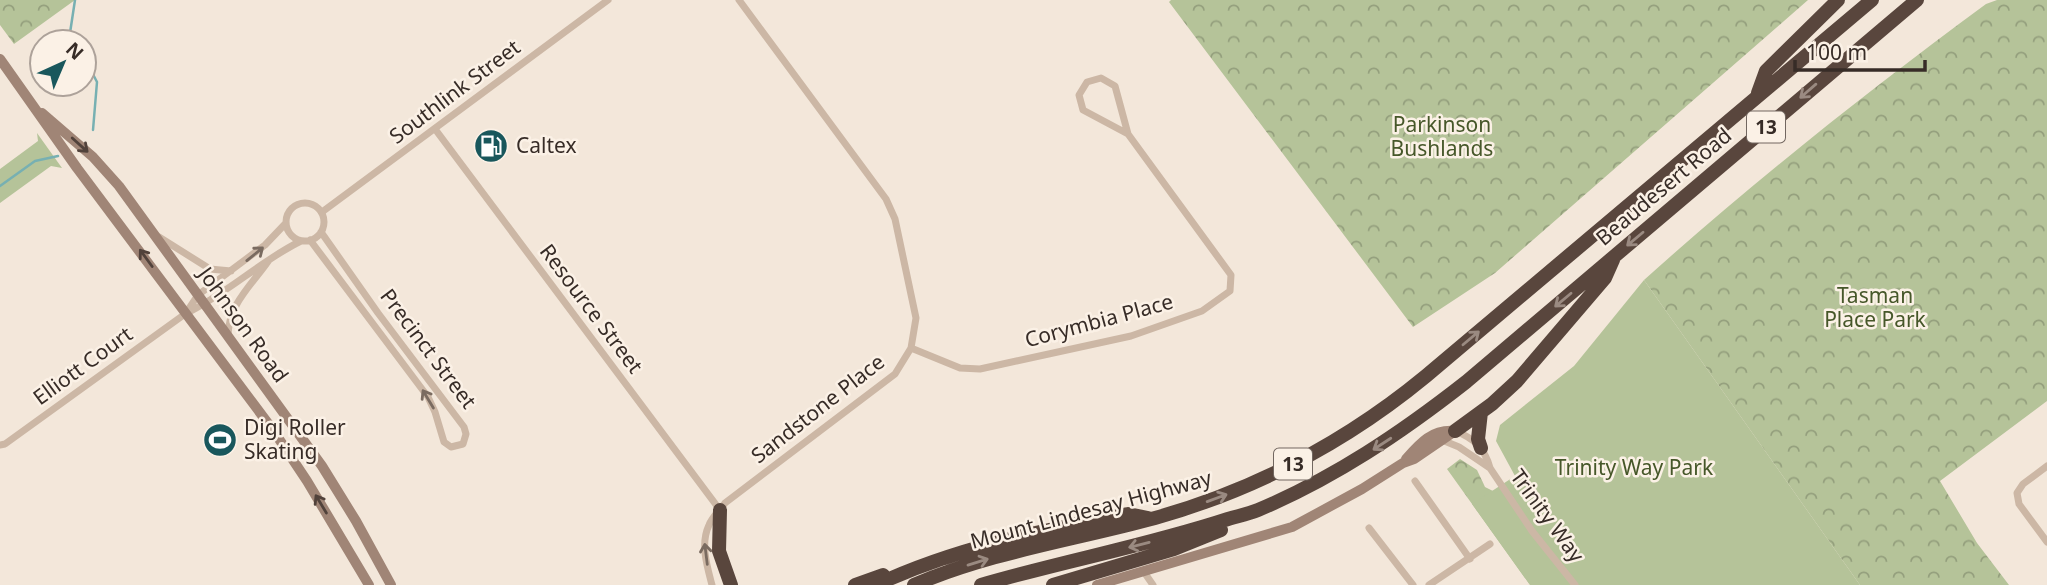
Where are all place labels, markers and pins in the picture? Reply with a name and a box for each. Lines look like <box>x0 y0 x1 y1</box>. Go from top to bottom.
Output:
fuel station icon: Caltex <box>472 127 510 165</box>
place label: Caltex <box>516 131 577 159</box>
place label: Digi Roller Skating <box>244 413 346 465</box>
sports icon: Digi Roller Skating <box>201 421 239 459</box>

